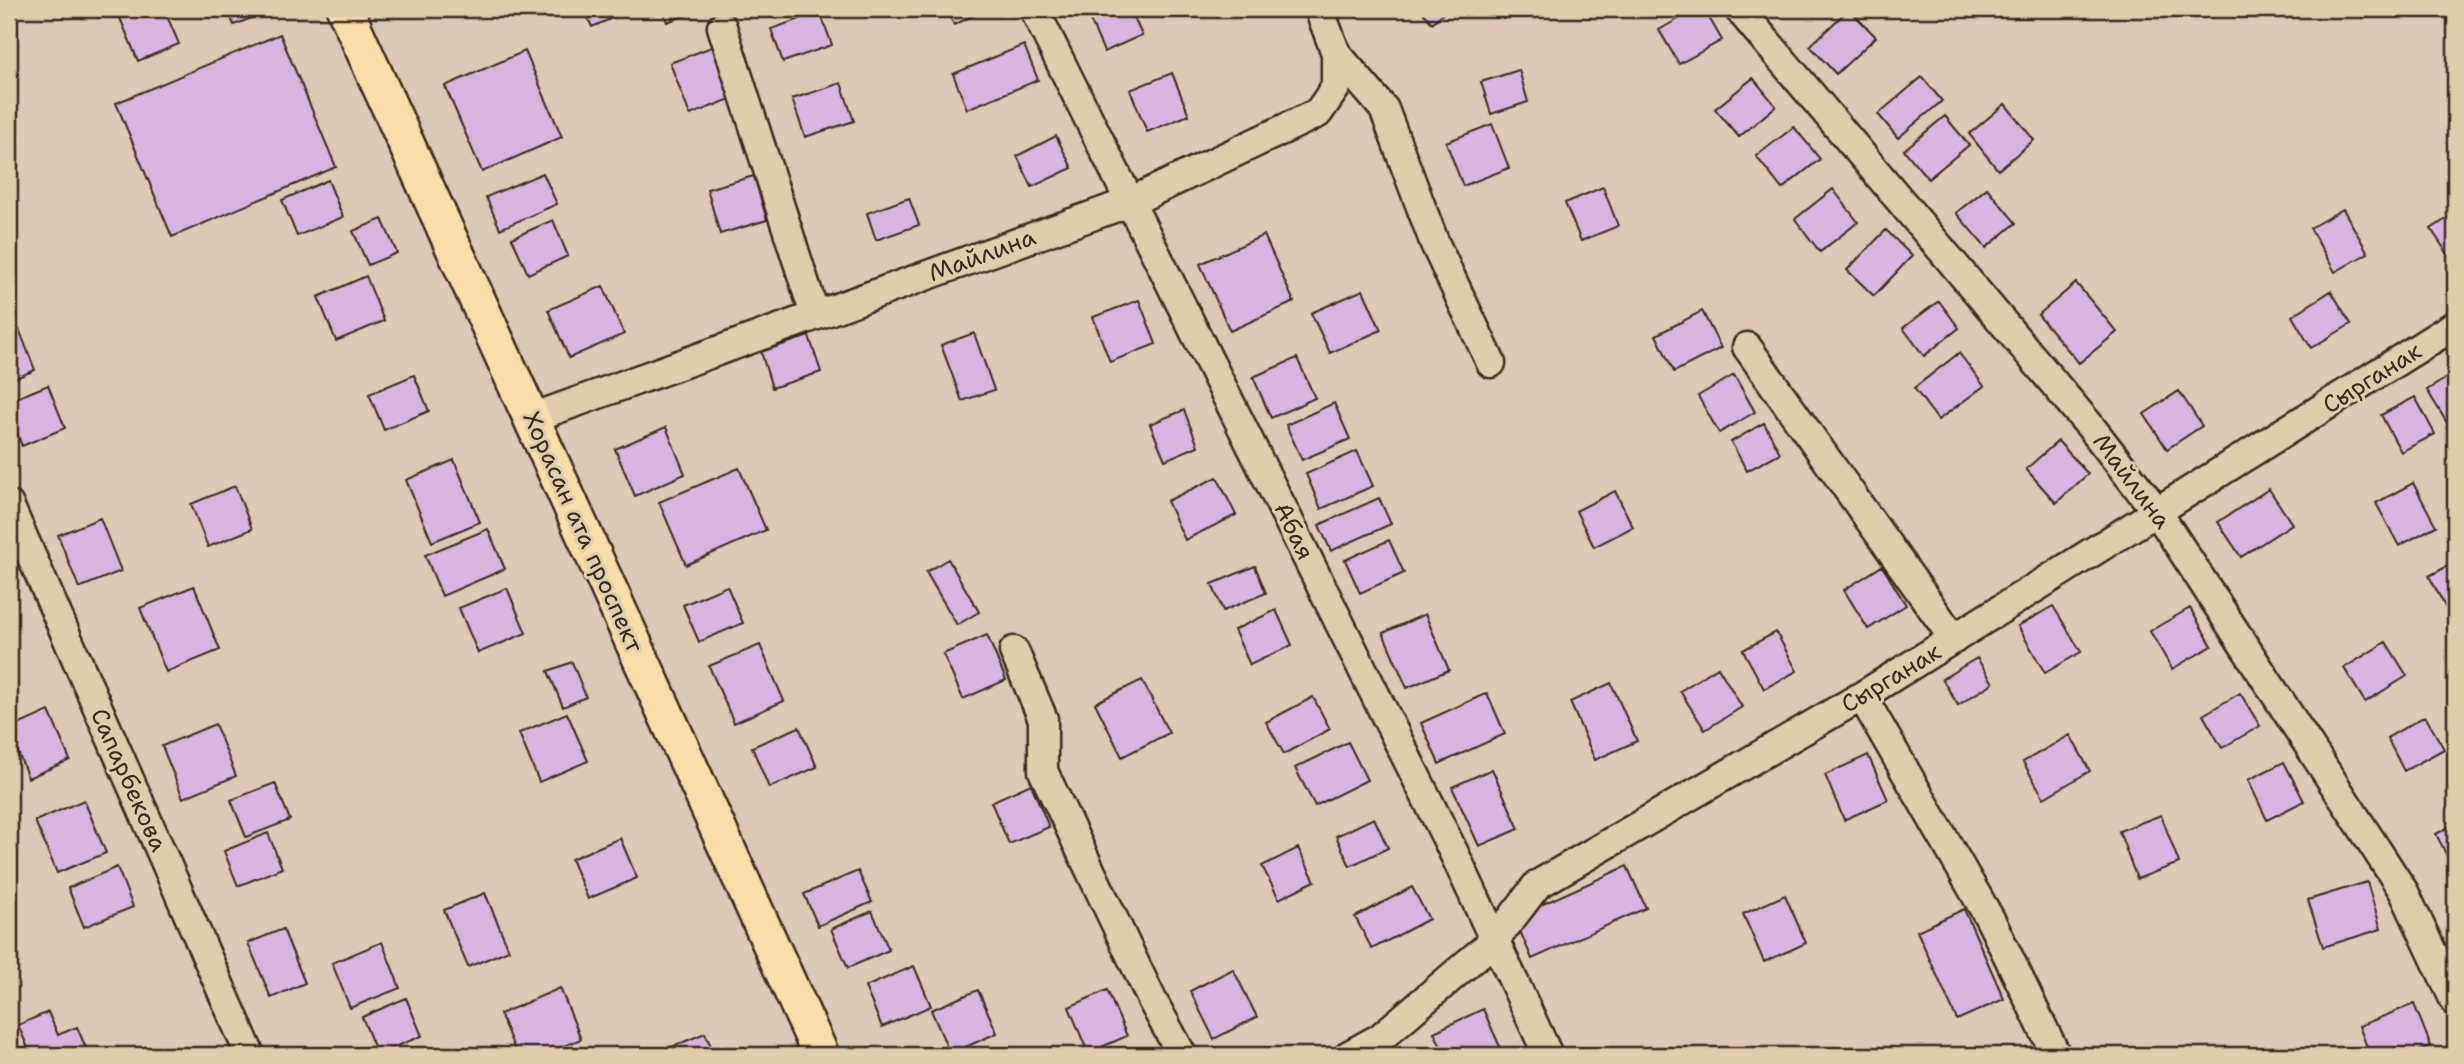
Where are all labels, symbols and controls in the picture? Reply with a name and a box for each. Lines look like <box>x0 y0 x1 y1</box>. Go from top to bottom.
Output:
street label: Майлина <box>924 221 1040 289</box>
street label: Сырганак <box>2316 335 2428 421</box>
street label: Хорасан ата проспект <box>515 407 651 658</box>
street label: Майлина <box>2086 427 2178 535</box>
street label: Абая <box>1266 497 1322 565</box>
street label: Сырганак <box>1835 636 1947 720</box>
street label: Сапарбекова <box>83 703 175 857</box>

